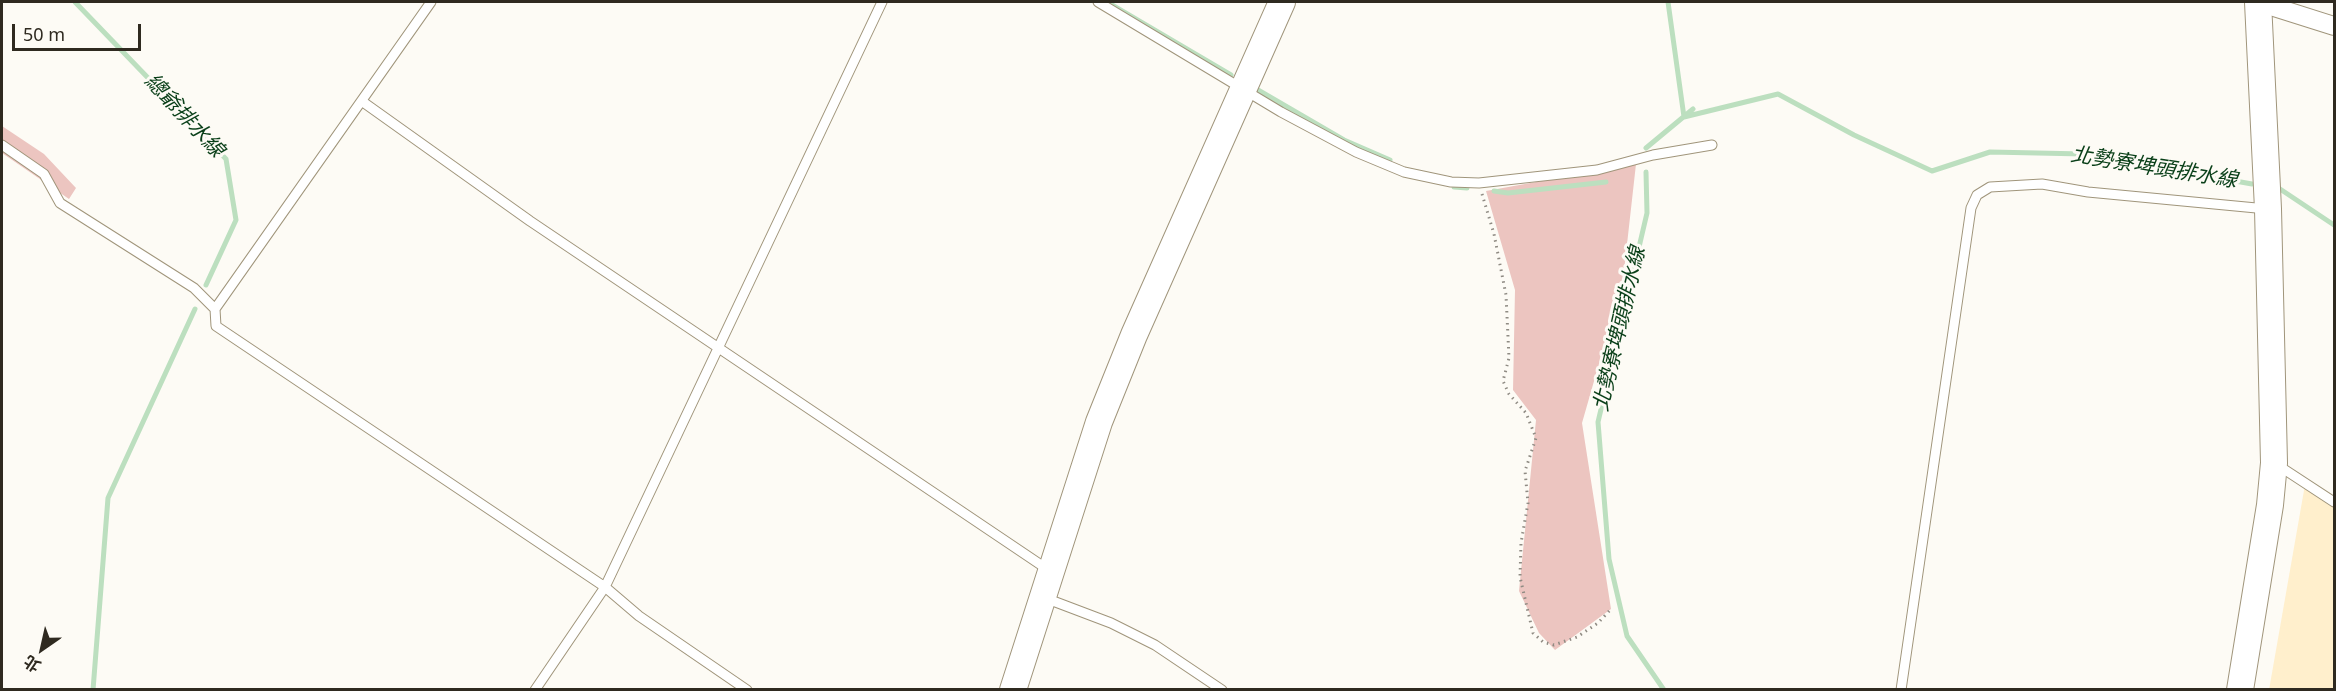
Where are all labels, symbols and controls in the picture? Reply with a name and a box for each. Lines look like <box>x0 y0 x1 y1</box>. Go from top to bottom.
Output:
scale bar <box>15 12 144 50</box>
text: 50 m <box>23 22 65 46</box>
water label: 總爺排水線 <box>139 69 229 163</box>
water label: 北勢寮埤頭排水線 <box>2069 142 2239 194</box>
water label: 北勢寮埤頭排水線 <box>1589 244 1651 414</box>
north arrow <box>12 619 72 679</box>
text: 北 <box>19 650 45 678</box>

